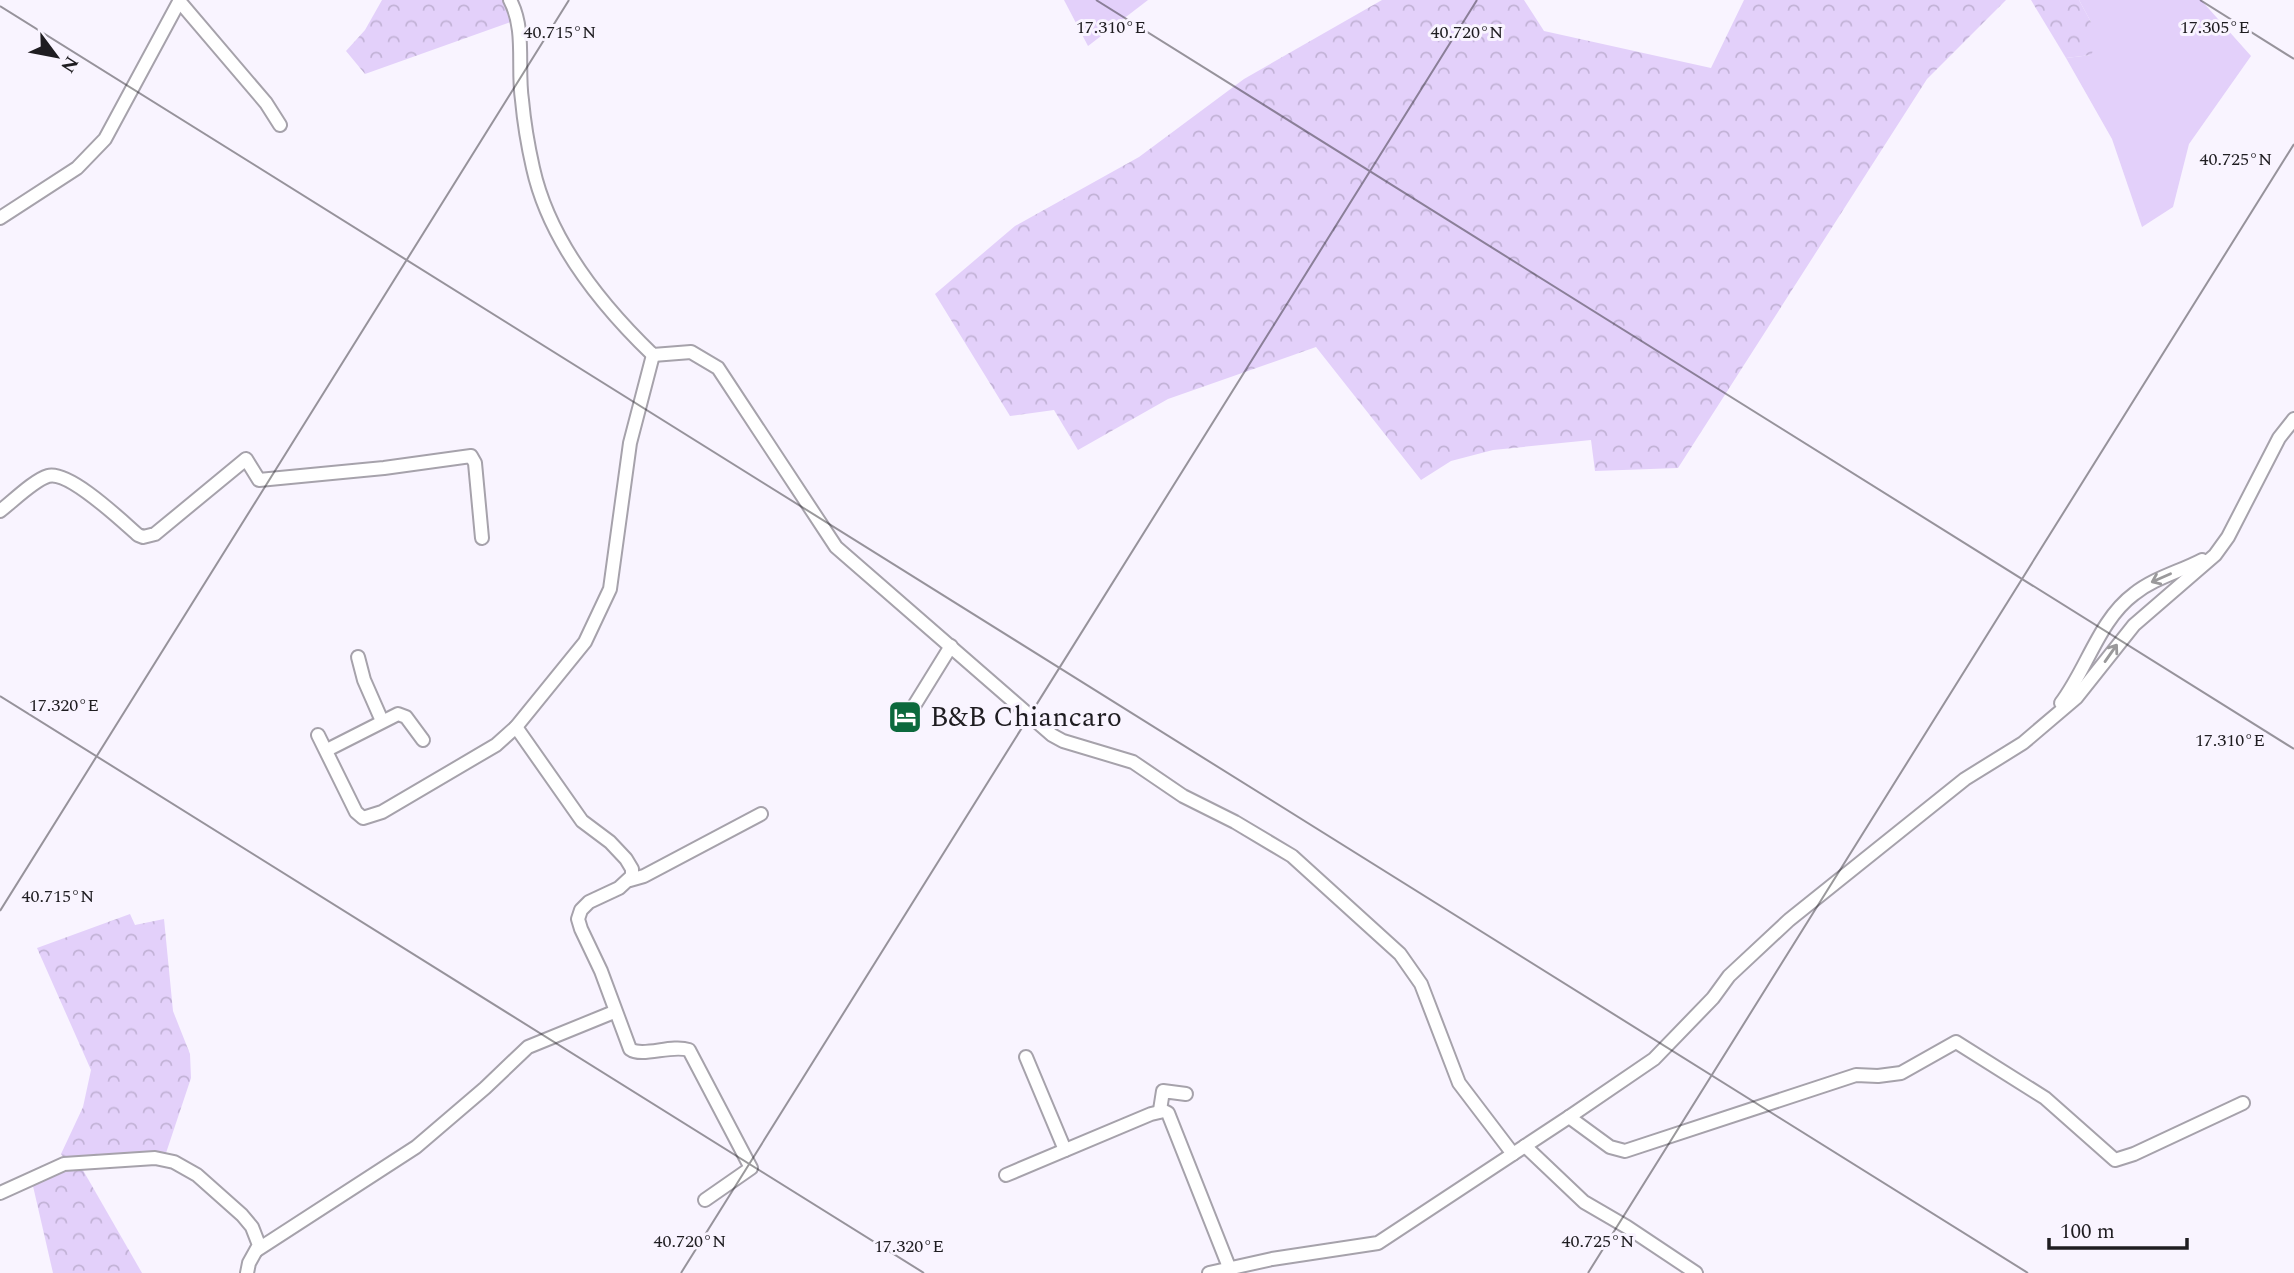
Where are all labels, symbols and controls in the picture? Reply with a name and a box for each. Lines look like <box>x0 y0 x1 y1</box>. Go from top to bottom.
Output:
text: 17.310°E <box>1076 14 1146 41</box>
text: 17.305°E <box>2180 14 2250 41</box>
text: 40.715°N <box>524 19 596 46</box>
text: 40.720°N <box>1431 19 1503 46</box>
north arrow <box>21 21 91 91</box>
text: N <box>53 50 86 78</box>
text: 40.725°N <box>2200 146 2272 173</box>
one-way arrow <box>2151 572 2172 585</box>
one-way arrow <box>2104 644 2118 663</box>
text: 17.320°E <box>29 692 99 719</box>
place label: B&B Chiancaro <box>930 696 1122 739</box>
hotel icon: B&B Chiancaro <box>886 698 924 736</box>
text: 17.310°E <box>2195 727 2265 754</box>
text: 40.715°N <box>22 883 94 910</box>
scale bar <box>2049 1206 2187 1250</box>
text: 100 m <box>2060 1216 2115 1248</box>
text: 40.720°N <box>654 1228 726 1255</box>
text: 40.725°N <box>1562 1228 1634 1255</box>
text: 17.320°E <box>874 1233 944 1260</box>

